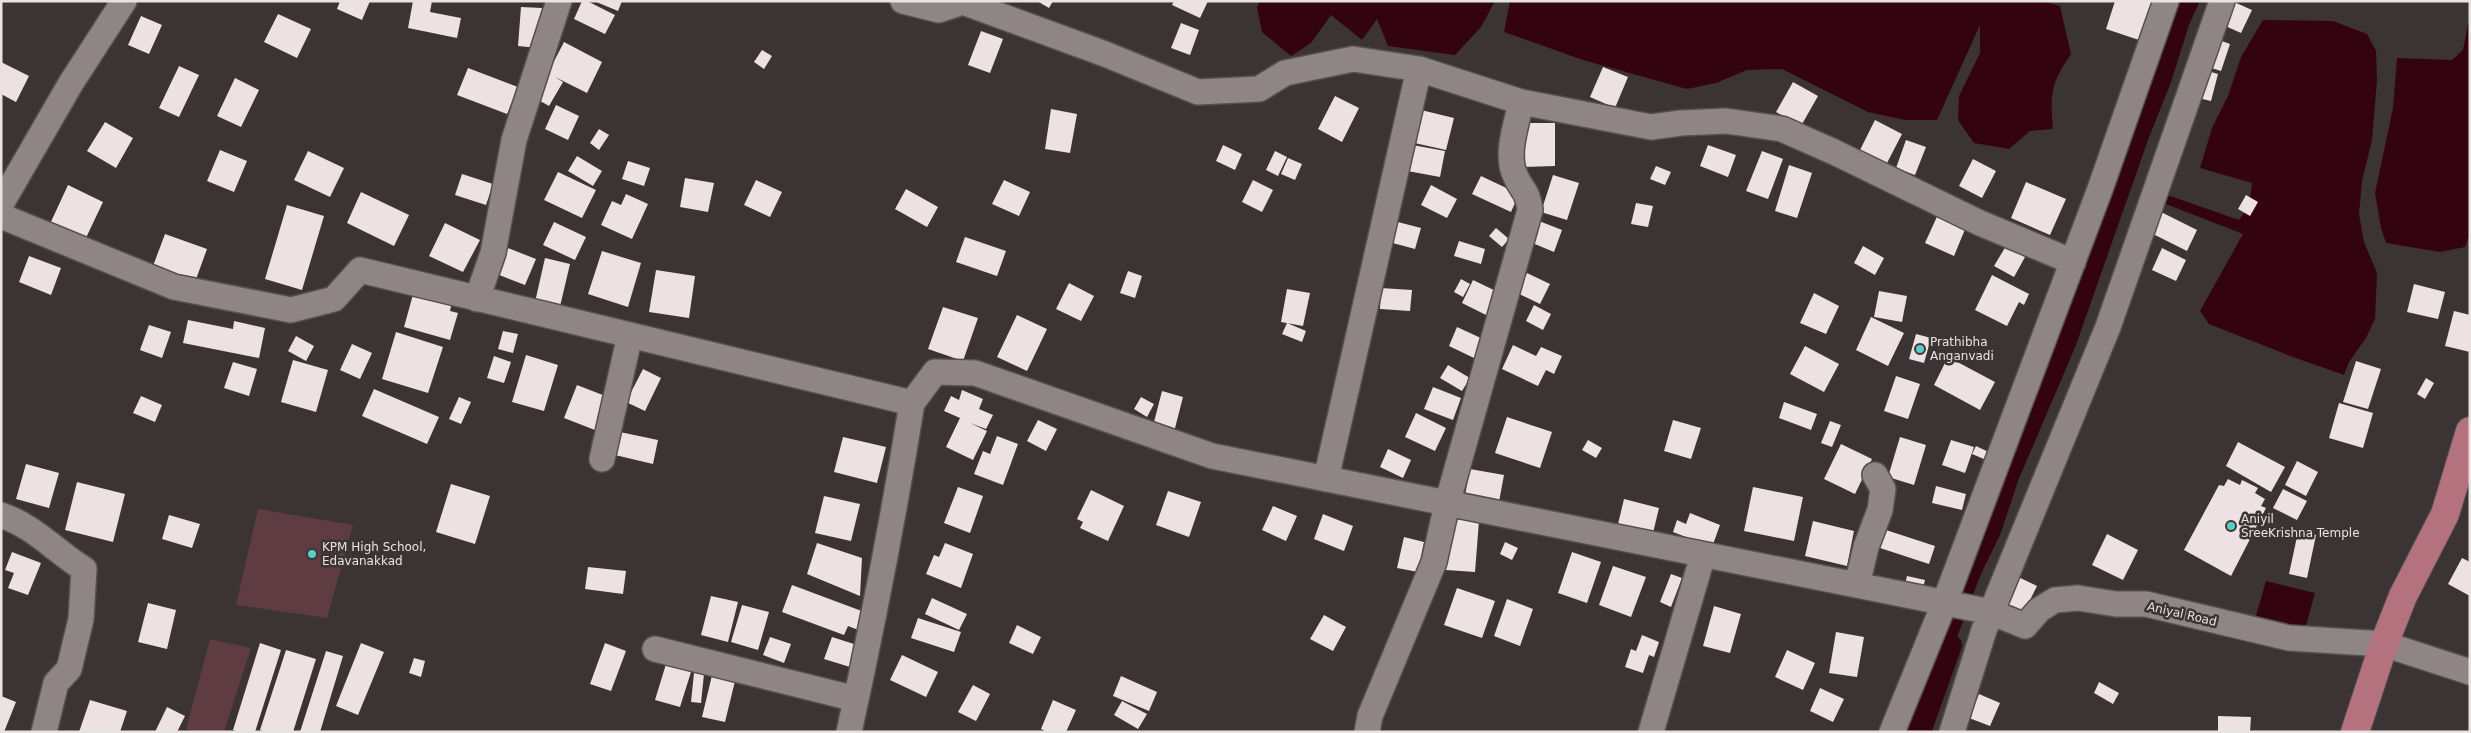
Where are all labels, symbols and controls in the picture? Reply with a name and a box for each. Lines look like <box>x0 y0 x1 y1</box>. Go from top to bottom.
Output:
place label: Prathibha Anganvadi <box>1930 335 1994 363</box>
marker: Prathibha Anganvadi <box>1914 343 1926 355</box>
place label: Aniyil SreeKrishna Temple <box>2241 512 2360 540</box>
marker: Aniyil SreeKrishna Temple <box>2225 520 2237 532</box>
place label: KPM High School, Edavanakkad <box>322 540 426 568</box>
marker: KPM High School, Edavanakkad <box>306 548 318 560</box>
street label: Aniyal Road <box>2146 599 2218 629</box>

